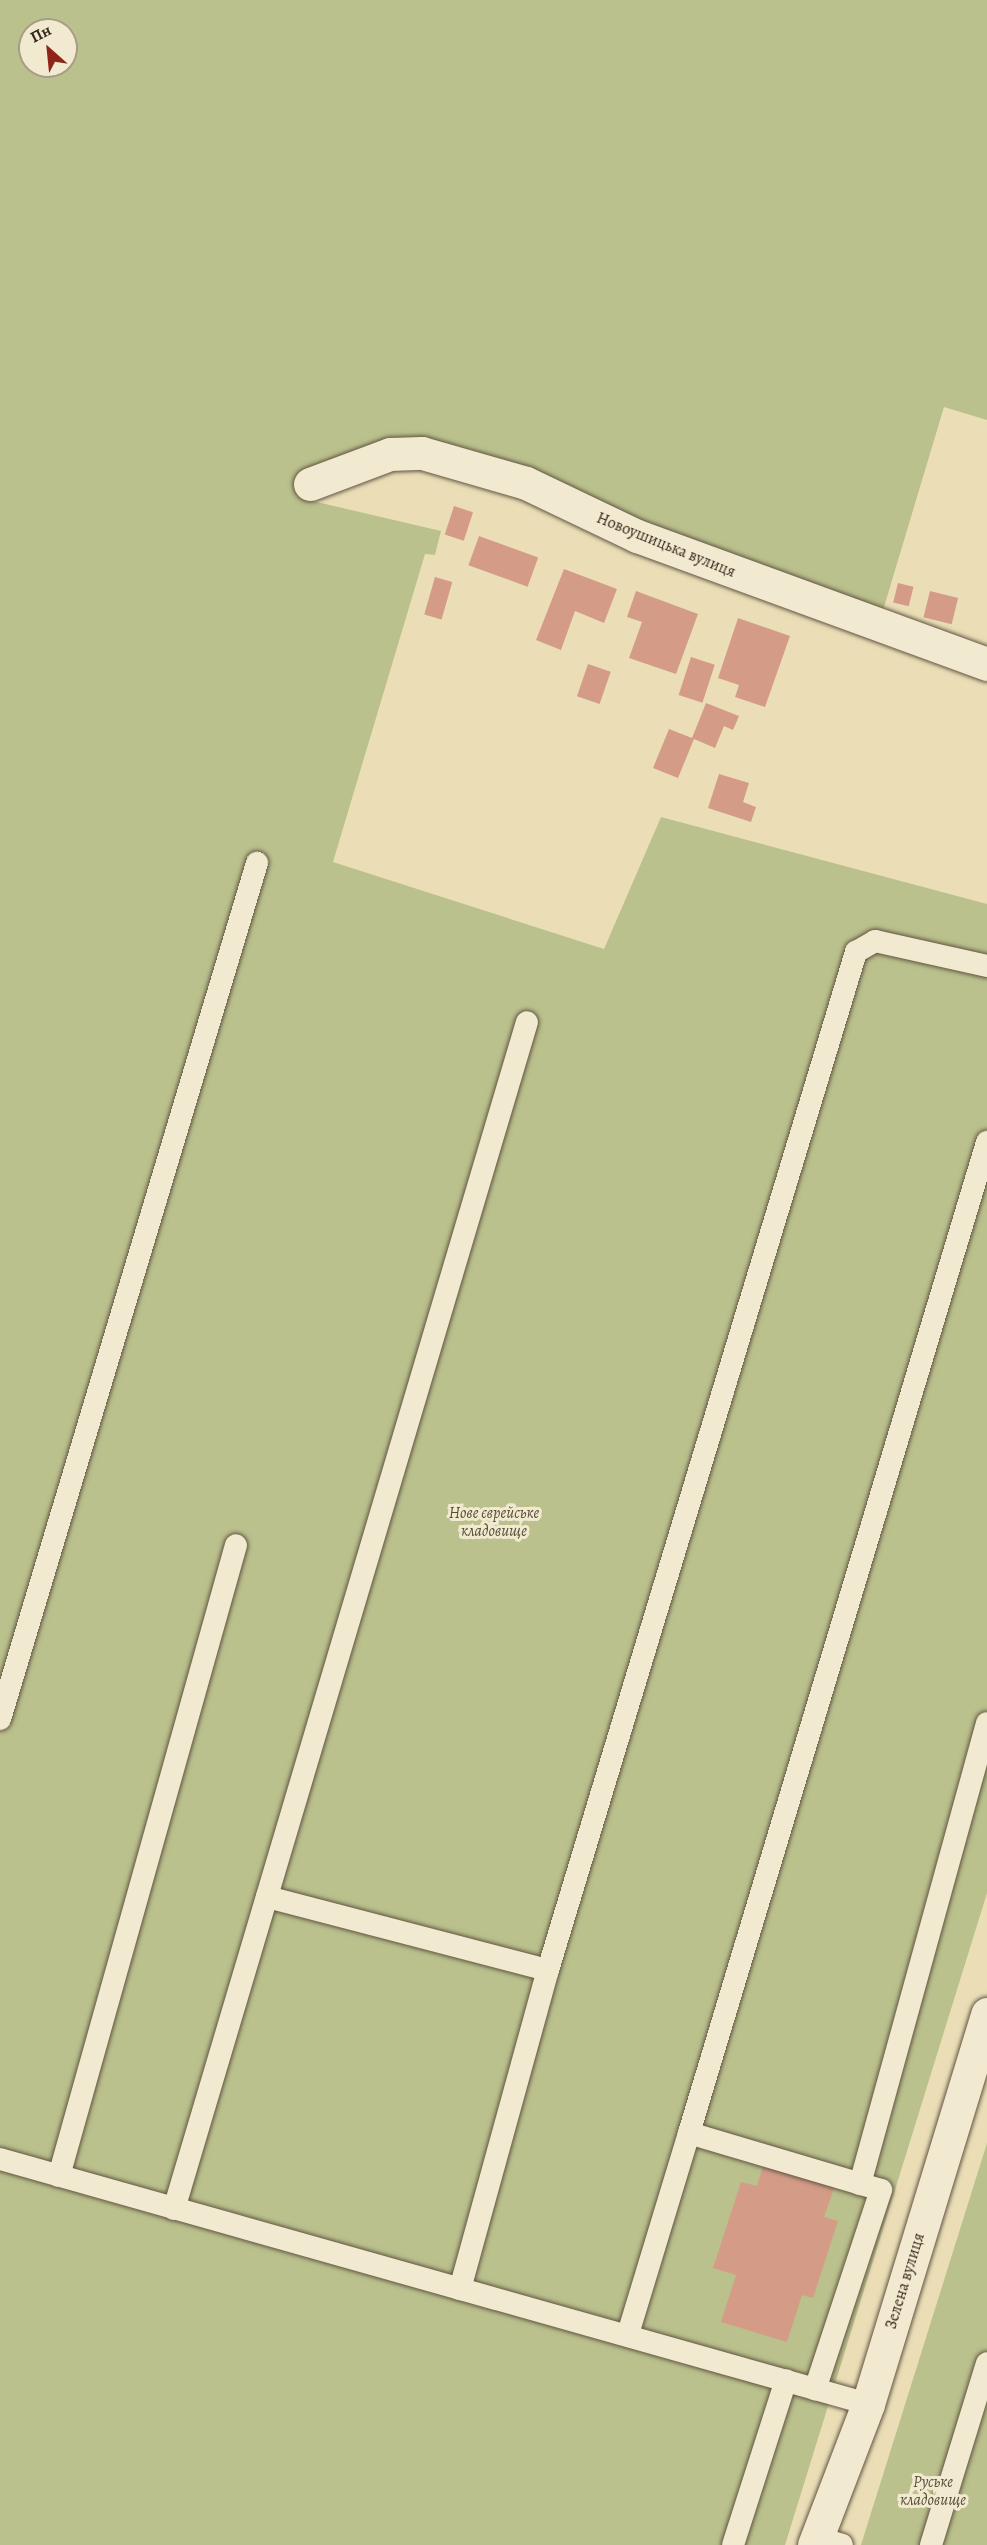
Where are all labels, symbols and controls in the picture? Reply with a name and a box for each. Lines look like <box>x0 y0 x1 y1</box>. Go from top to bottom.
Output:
north arrow <box>18 18 78 78</box>
text: Пн <box>26 19 55 48</box>
street label: Новоушицька вулиця <box>594 508 738 582</box>
park label: Нове єврейське кладовище <box>449 1503 539 1541</box>
street label: Зелена вулиця <box>881 2231 929 2331</box>
park label: Руське кладовище <box>900 2472 966 2510</box>

